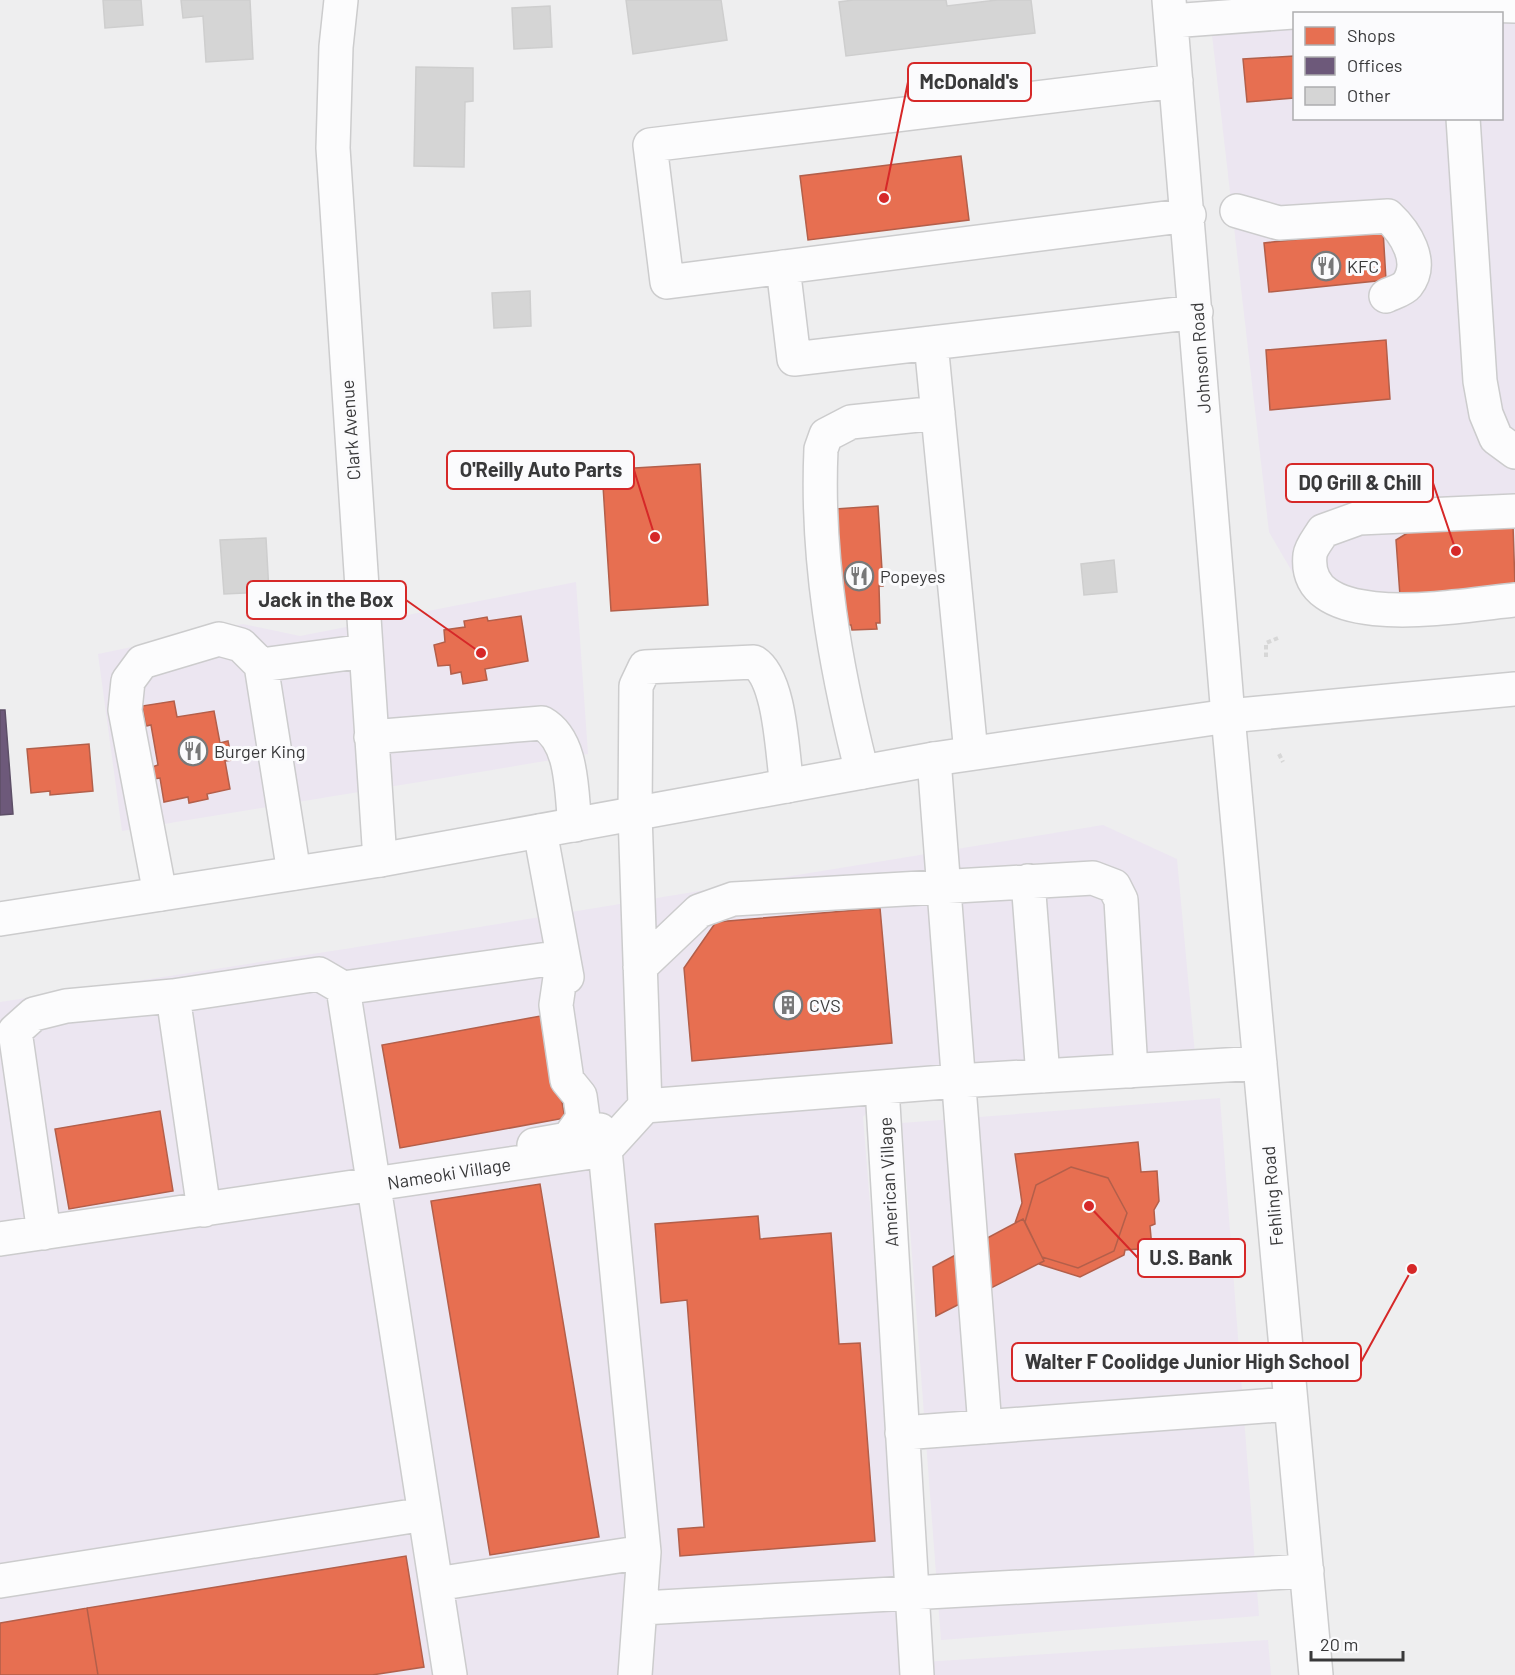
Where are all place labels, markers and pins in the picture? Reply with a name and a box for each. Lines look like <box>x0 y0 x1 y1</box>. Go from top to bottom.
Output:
callout: McDonald's <box>908 63 1031 101</box>
restaurant icon: KFC <box>1310 250 1342 282</box>
place label: KFC <box>1347 255 1379 277</box>
callout: O'Reilly Auto Parts <box>447 451 634 489</box>
callout: DQ Grill & Chill <box>1286 464 1433 502</box>
restaurant icon: Popeyes <box>843 560 875 592</box>
place label: Popeyes <box>880 565 945 587</box>
callout: Jack in the Box <box>247 581 406 619</box>
restaurant icon: Burger King <box>177 735 209 767</box>
place label: Burger King <box>214 740 305 762</box>
building icon: CVS <box>772 989 804 1021</box>
place label: CVS <box>809 994 841 1016</box>
callout: U.S. Bank <box>1138 1239 1245 1277</box>
callout: Walter F Coolidge Junior High School <box>1012 1343 1361 1381</box>

